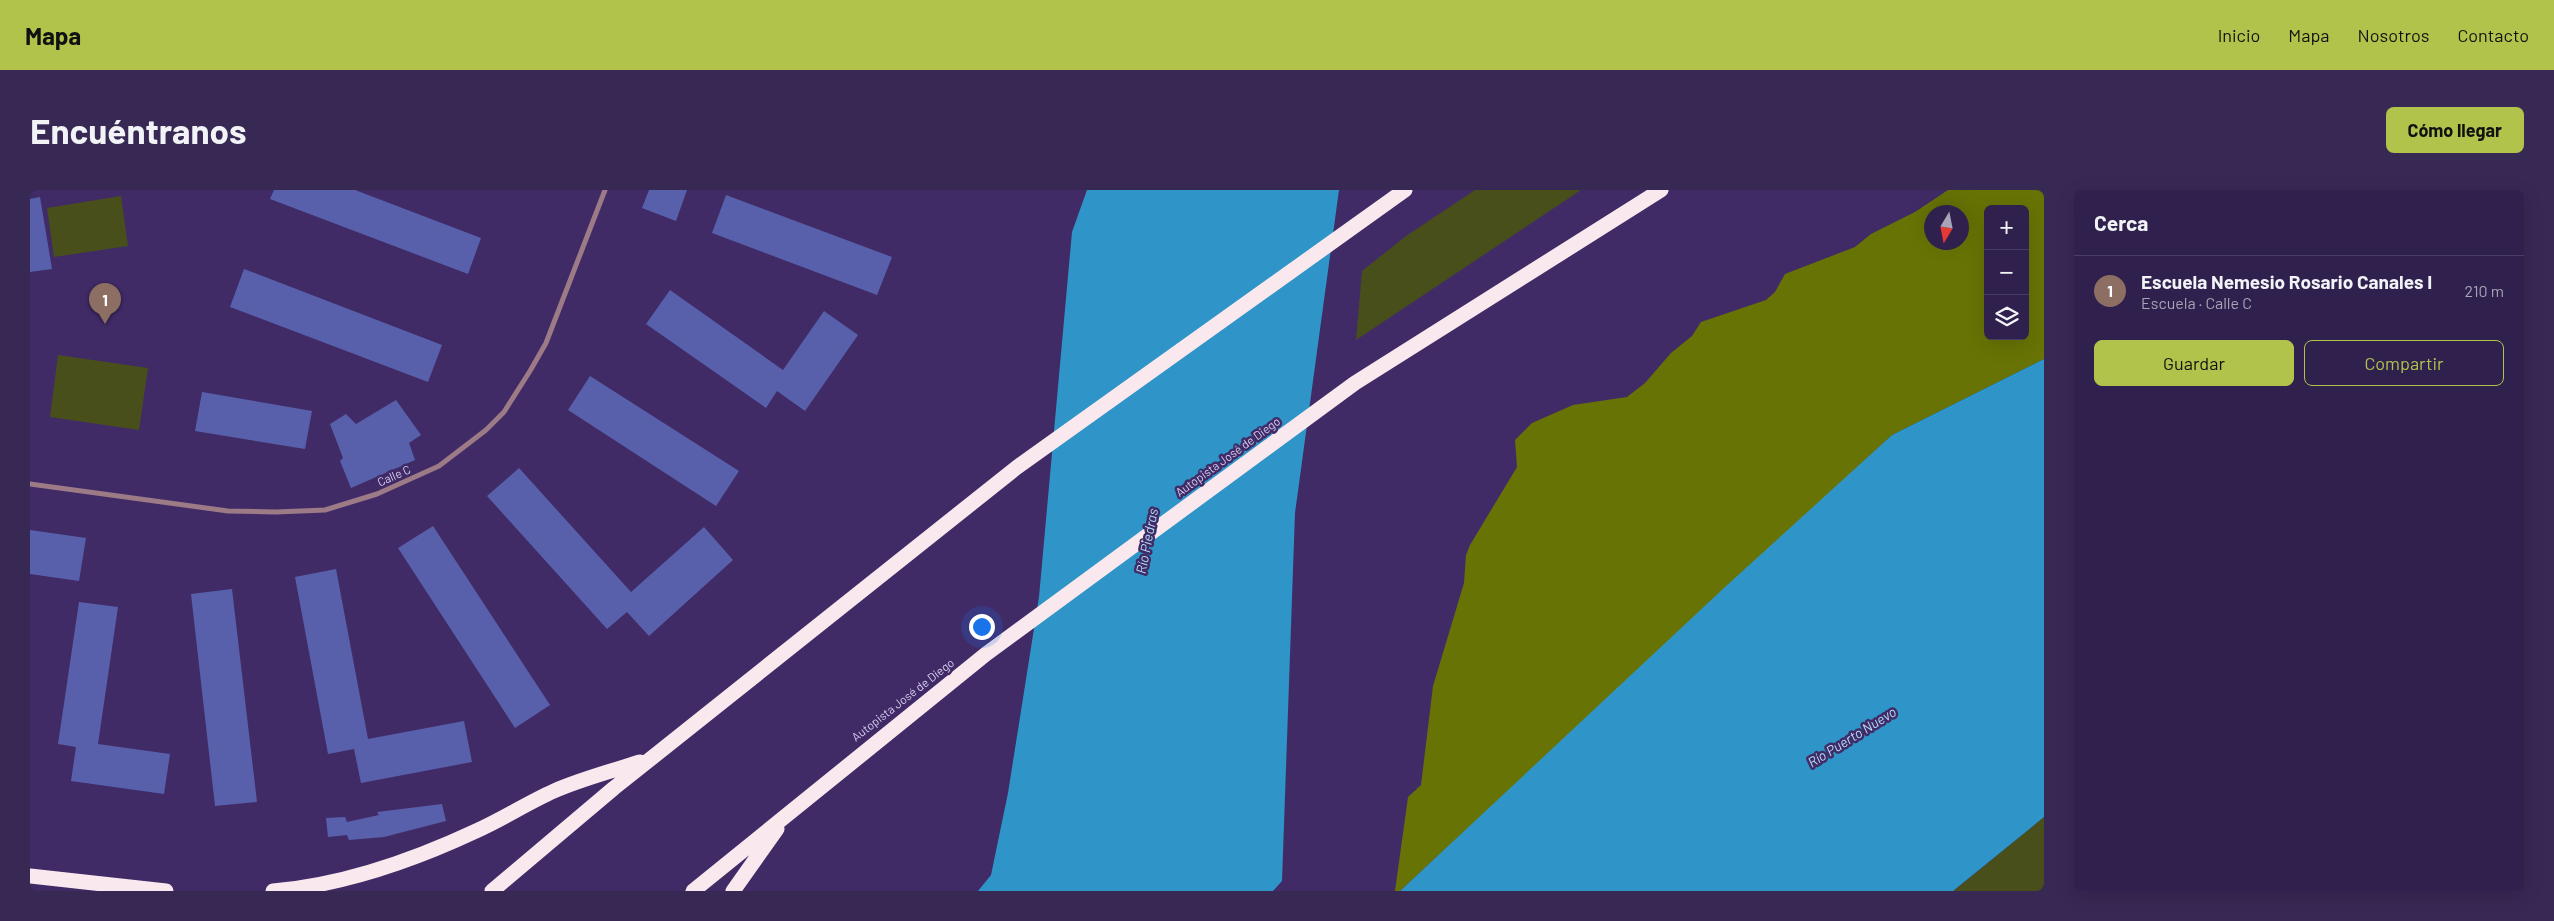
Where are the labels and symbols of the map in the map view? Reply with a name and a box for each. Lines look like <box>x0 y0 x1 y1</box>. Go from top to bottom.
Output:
north arrow <box>1924 205 1969 250</box>
pin: 1 <box>89 283 121 324</box>
street label: Autopista José de Diego <box>1172 413 1283 499</box>
street label: Calle C <box>375 462 412 489</box>
water label: Río Piedras <box>1132 506 1161 575</box>
your location <box>969 614 995 640</box>
street label: Autopista José de Diego <box>848 655 956 744</box>
water label: Río Puerto Nuevo <box>1804 703 1899 771</box>

